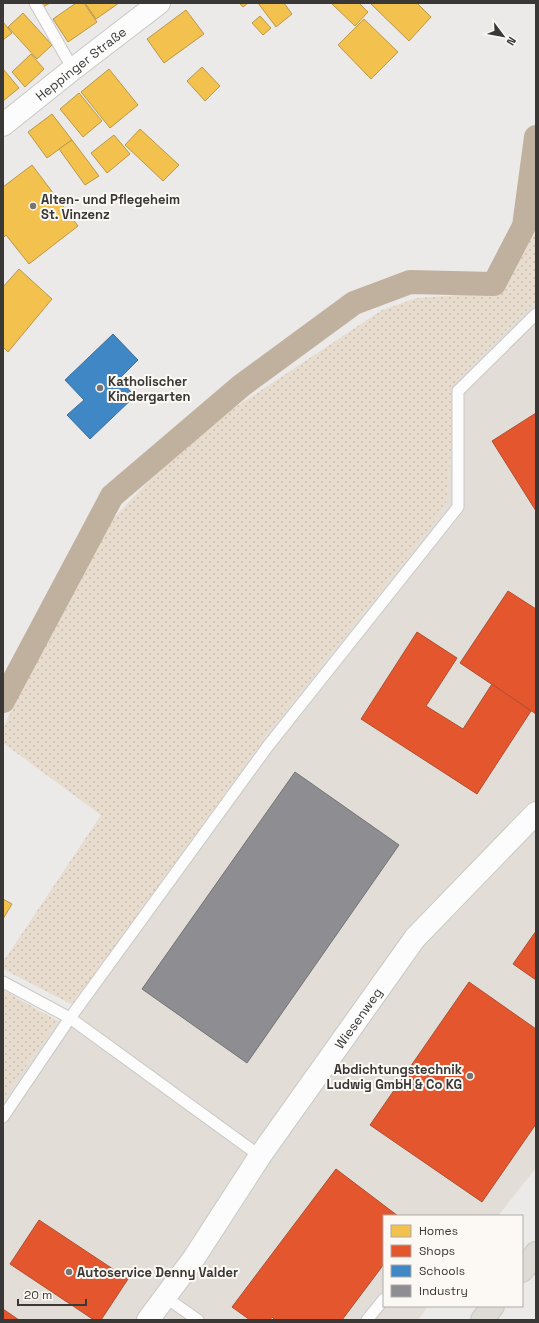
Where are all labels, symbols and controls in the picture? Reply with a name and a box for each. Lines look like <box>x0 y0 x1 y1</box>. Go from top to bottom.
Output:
north arrow <box>483 16 523 56</box>
street label: Heppinger Straße <box>32 23 129 104</box>
text: N <box>504 34 519 48</box>
place label: Alten- und Pflegeheim St. Vinzenz <box>41 191 180 223</box>
marker: Alten- und Pflegeheim St. Vinzenz <box>28 201 38 211</box>
place label: Katholischer Kindergarten <box>108 373 190 405</box>
marker: Katholischer Kindergarten <box>95 383 105 393</box>
street label: Wiesenweg <box>331 984 386 1052</box>
place label: Abdichtungstechnik Ludwig GmbH & Co KG <box>327 1061 463 1093</box>
marker: Abdichtungstechnik Ludwig GmbH & Co KG <box>465 1071 475 1081</box>
legend <box>383 1215 523 1307</box>
text: Homes <box>419 1223 458 1239</box>
text: Shops <box>419 1243 455 1259</box>
text: Schools <box>419 1263 465 1279</box>
place label: Autoservice Denny Valder <box>77 1264 238 1281</box>
marker: Autoservice Denny Valder <box>64 1267 74 1277</box>
scale bar <box>18 1281 86 1307</box>
text: Industry <box>419 1283 468 1299</box>
text: 20 m <box>24 1287 52 1303</box>

